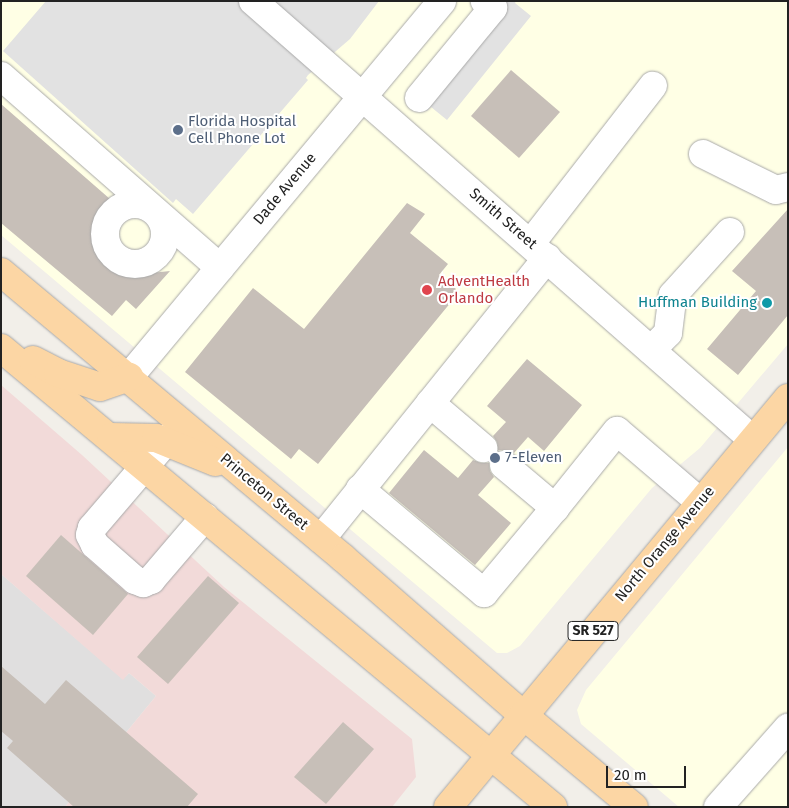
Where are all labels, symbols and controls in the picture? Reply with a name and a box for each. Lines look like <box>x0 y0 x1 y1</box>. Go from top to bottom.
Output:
place label: Florida Hospital Cell Phone Lot <box>188 112 296 147</box>
marker: Florida Hospital Cell Phone Lot <box>172 124 184 136</box>
street label: Dade Avenue <box>250 149 320 229</box>
street label: Smith Street <box>465 185 541 253</box>
place label: AdventHealth Orlando <box>438 272 530 307</box>
marker: AdventHealth Orlando <box>420 283 434 297</box>
place label: Huffman Building <box>638 294 757 312</box>
marker: Huffman Building <box>761 297 773 309</box>
place label: 7-Eleven <box>505 449 562 467</box>
street label: Princeton Street <box>216 450 312 534</box>
marker: 7-Eleven <box>489 452 501 464</box>
street label: North Orange Avenue <box>611 483 719 605</box>
road number: SR 527 <box>567 620 619 642</box>
scale bar <box>609 756 689 788</box>
text: 20 m <box>614 766 647 784</box>

